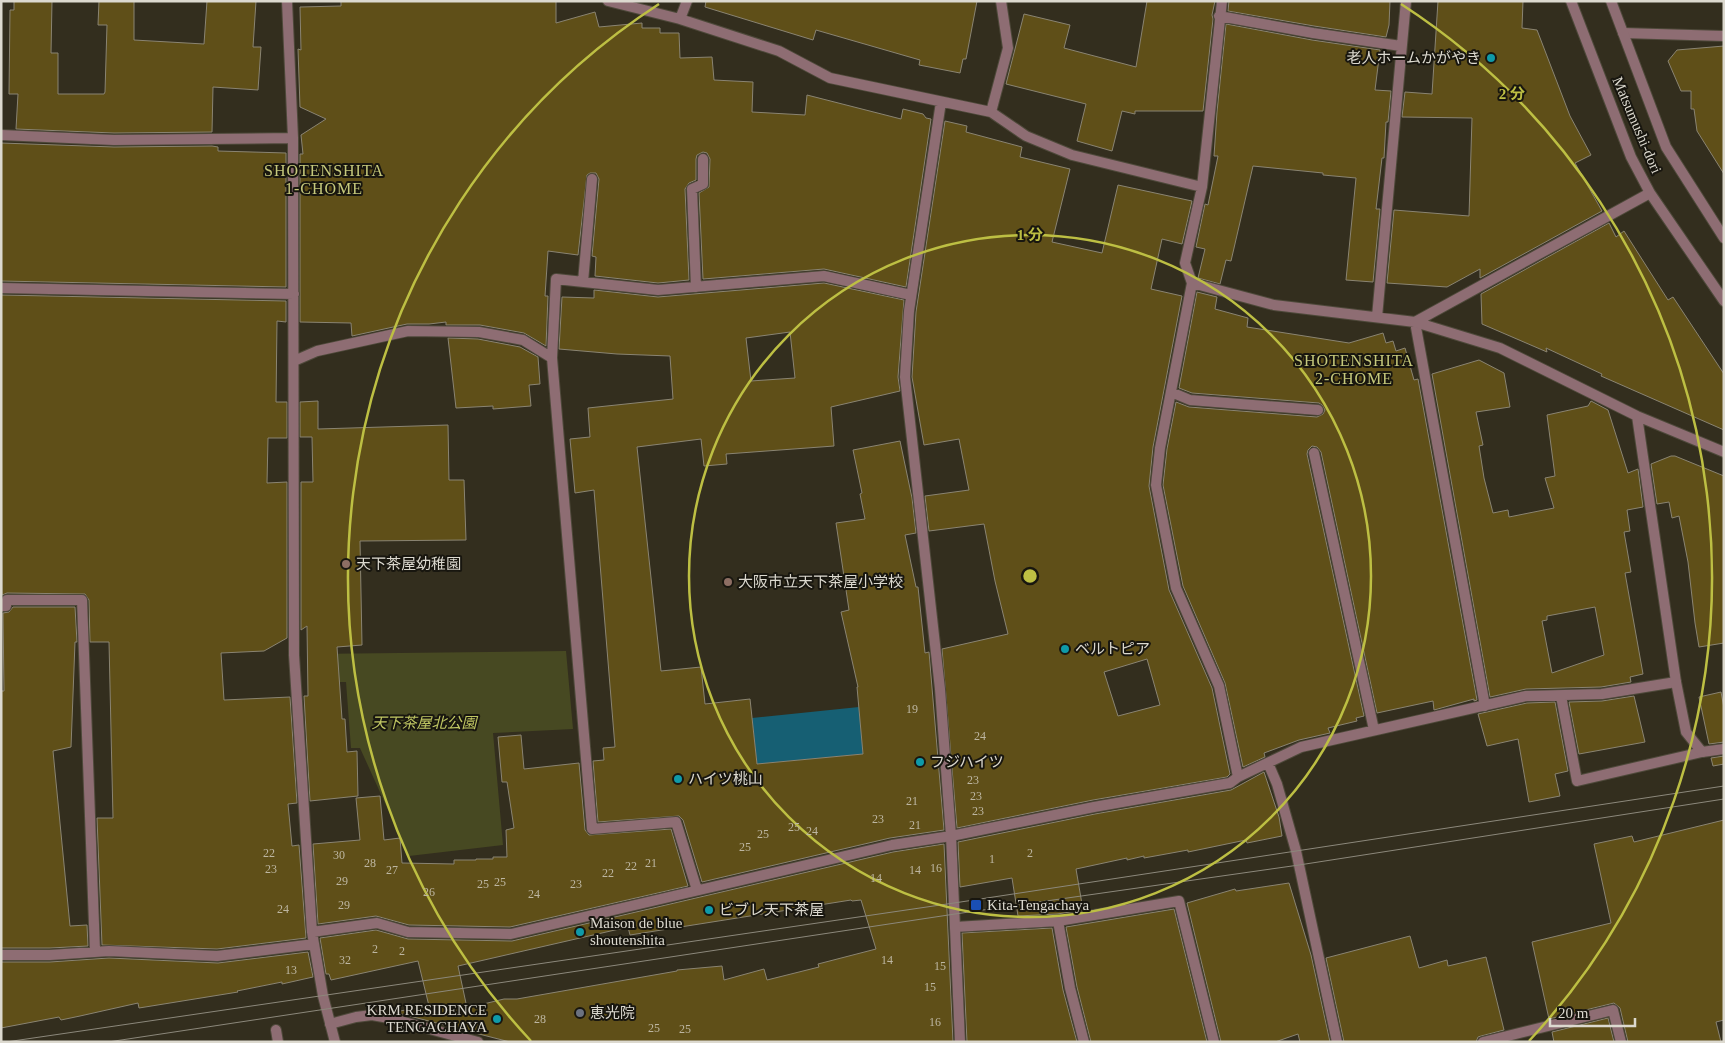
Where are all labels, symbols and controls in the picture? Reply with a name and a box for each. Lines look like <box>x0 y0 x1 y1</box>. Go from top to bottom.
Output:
place label: 老人ホームかがやき <box>1346 50 1481 66</box>
marker: 老人ホームかがやき <box>1485 52 1497 64</box>
street label: Matsumushi-dori <box>1609 74 1665 176</box>
text: 2 分 <box>1499 86 1525 102</box>
district label: SHOTENSHITA 1-CHOME <box>264 162 384 197</box>
text: 1 分 <box>1017 227 1043 243</box>
district label: SHOTENSHITA 2-CHOME <box>1294 352 1414 387</box>
place label: 天下茶屋幼稚園 <box>356 556 461 572</box>
marker: 天下茶屋幼稚園 <box>340 558 352 570</box>
centre of rings <box>1021 567 1039 585</box>
place label: 大阪市立天下茶屋小学校 <box>738 574 903 590</box>
marker: 大阪市立天下茶屋小学校 <box>722 576 734 588</box>
place label: ベルトピア <box>1075 641 1150 657</box>
marker: ベルトピア <box>1059 643 1071 655</box>
house number: 19 <box>906 702 918 716</box>
park label: 天下茶屋北公園 <box>371 715 478 731</box>
house number: 24 <box>974 729 986 743</box>
place label: フジハイツ <box>930 754 1004 770</box>
marker: フジハイツ <box>914 756 926 768</box>
place label: ハイツ桃山 <box>688 771 763 787</box>
marker: ハイツ桃山 <box>672 773 684 785</box>
house number: 23 <box>967 773 979 787</box>
house number: 23 <box>970 789 982 803</box>
house number: 21 <box>906 794 918 808</box>
house number: 23 <box>972 804 984 818</box>
house number: 23 <box>872 812 884 826</box>
house number: 21 <box>909 818 921 832</box>
house number: 25 <box>788 820 800 834</box>
house number: 24 <box>806 824 818 838</box>
house number: 25 <box>757 827 769 841</box>
house number: 25 <box>739 840 751 854</box>
house number: 22 <box>263 846 275 860</box>
house number: 2 <box>1027 846 1033 860</box>
house number: 30 <box>333 848 345 862</box>
house number: 1 <box>989 852 995 866</box>
house number: 28 <box>364 856 376 870</box>
house number: 21 <box>645 856 657 870</box>
house number: 22 <box>625 859 637 873</box>
house number: 16 <box>930 861 942 875</box>
house number: 23 <box>265 862 277 876</box>
house number: 27 <box>386 863 398 877</box>
house number: 14 <box>909 863 921 877</box>
house number: 22 <box>602 866 614 880</box>
house number: 14 <box>870 871 882 885</box>
house number: 29 <box>336 874 348 888</box>
house number: 25 <box>494 875 506 889</box>
house number: 25 <box>477 877 489 891</box>
house number: 23 <box>570 877 582 891</box>
house number: 26 <box>423 885 435 899</box>
house number: 24 <box>528 887 540 901</box>
place label: Kita-Tengachaya <box>987 897 1090 913</box>
house number: 29 <box>338 898 350 912</box>
marker: Kita-Tengachaya <box>969 898 983 912</box>
house number: 24 <box>277 902 289 916</box>
place label: ビブレ天下茶屋 <box>719 902 824 918</box>
marker: ビブレ天下茶屋 <box>703 904 715 916</box>
place label: Maison de blue shoutenshita <box>590 915 683 948</box>
marker: Maison de blue shoutenshita <box>574 926 586 938</box>
house number: 2 <box>372 942 378 956</box>
house number: 2 <box>399 944 405 958</box>
house number: 32 <box>339 953 351 967</box>
house number: 14 <box>881 953 893 967</box>
house number: 15 <box>934 959 946 973</box>
house number: 13 <box>285 963 297 977</box>
house number: 15 <box>924 980 936 994</box>
scale bar <box>1550 996 1635 1028</box>
place label: KRM RESIDENCE TENGACHAYA <box>367 1002 487 1035</box>
place label: 恵光院 <box>590 1005 635 1021</box>
text: 20 m <box>1558 1005 1589 1021</box>
marker: 恵光院 <box>574 1007 586 1019</box>
house number: 28 <box>534 1012 546 1026</box>
marker: KRM RESIDENCE TENGACHAYA <box>491 1013 503 1025</box>
house number: 16 <box>929 1015 941 1029</box>
house number: 25 <box>648 1021 660 1035</box>
house number: 25 <box>679 1022 691 1036</box>

